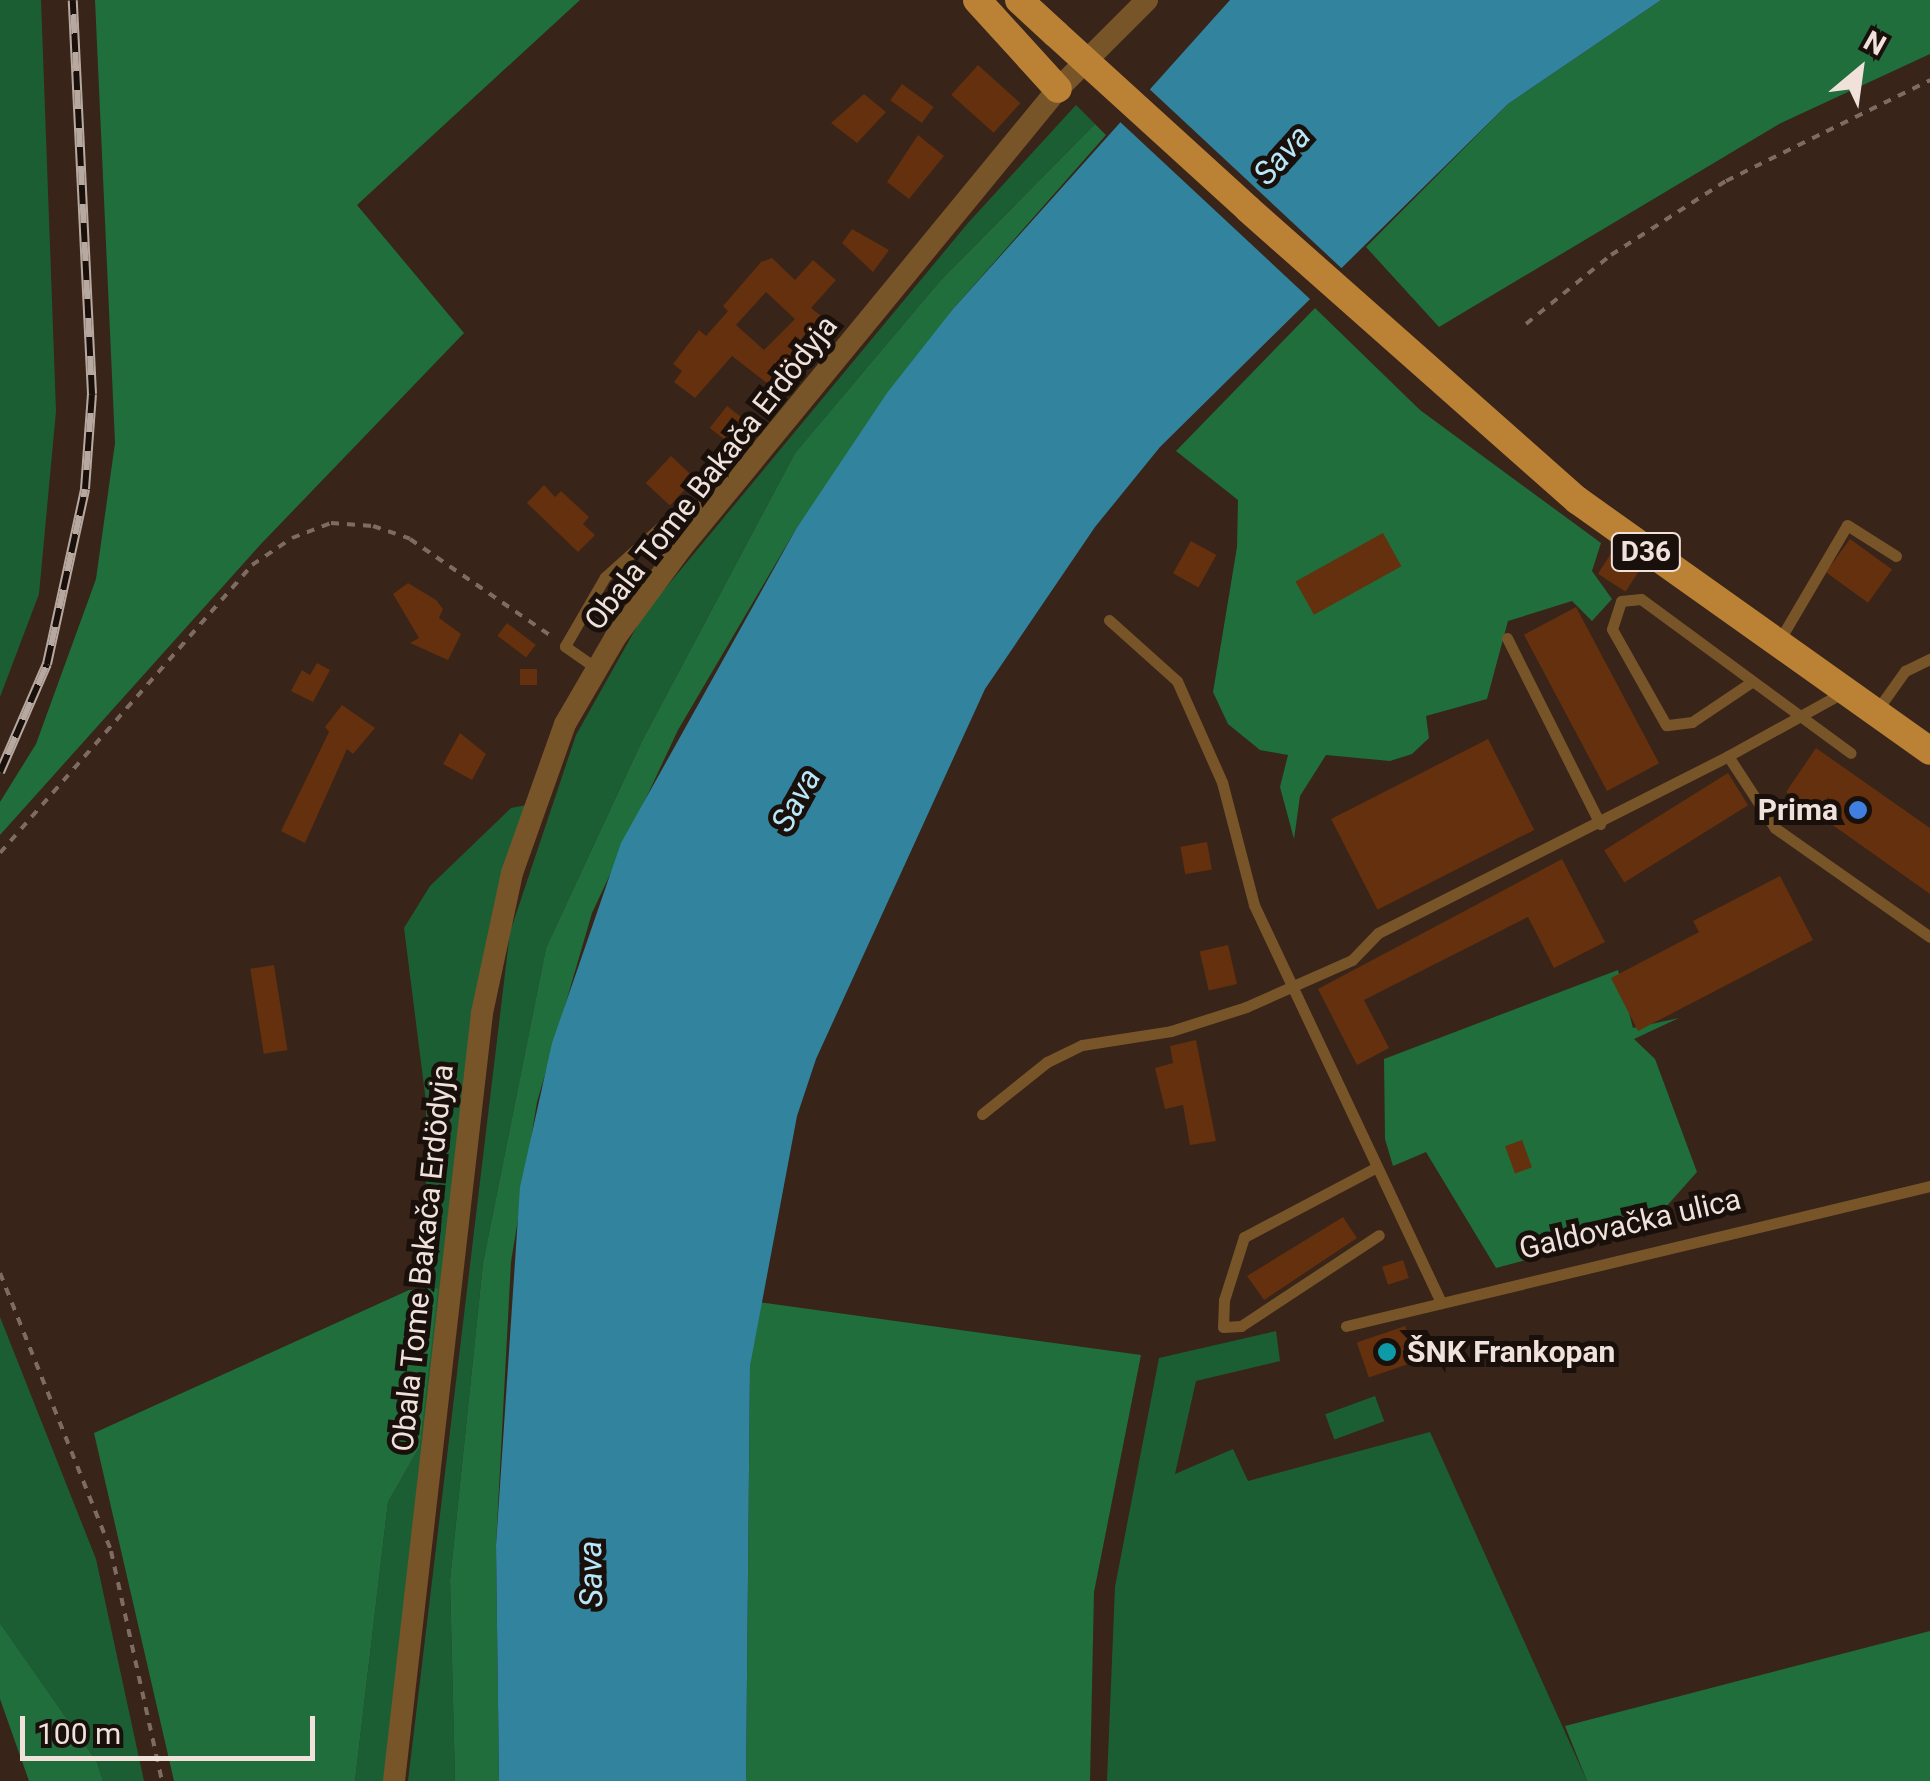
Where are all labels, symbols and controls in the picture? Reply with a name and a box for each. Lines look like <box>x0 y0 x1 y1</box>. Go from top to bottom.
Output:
north arrow <box>1810 20 1910 120</box>
text: N <box>1858 24 1891 63</box>
water label: Sava <box>1245 117 1319 193</box>
street label: Obala Tome Bakača Erdödyja <box>577 308 845 638</box>
road number: D36 <box>1608 529 1684 575</box>
water label: Sava <box>763 761 829 839</box>
place label: Prima <box>1758 792 1838 828</box>
marker: Prima <box>1847 799 1869 821</box>
street label: Obala Tome Bakača Erdödyja <box>385 1062 461 1454</box>
street label: Galdovačka ulica <box>1516 1181 1744 1267</box>
place label: ŠNK Frankopan <box>1407 1334 1615 1370</box>
marker: ŠNK Frankopan <box>1376 1341 1398 1363</box>
water label: Sava <box>571 1540 611 1608</box>
scale bar <box>25 1696 320 1758</box>
text: 100 m <box>37 1716 121 1751</box>

